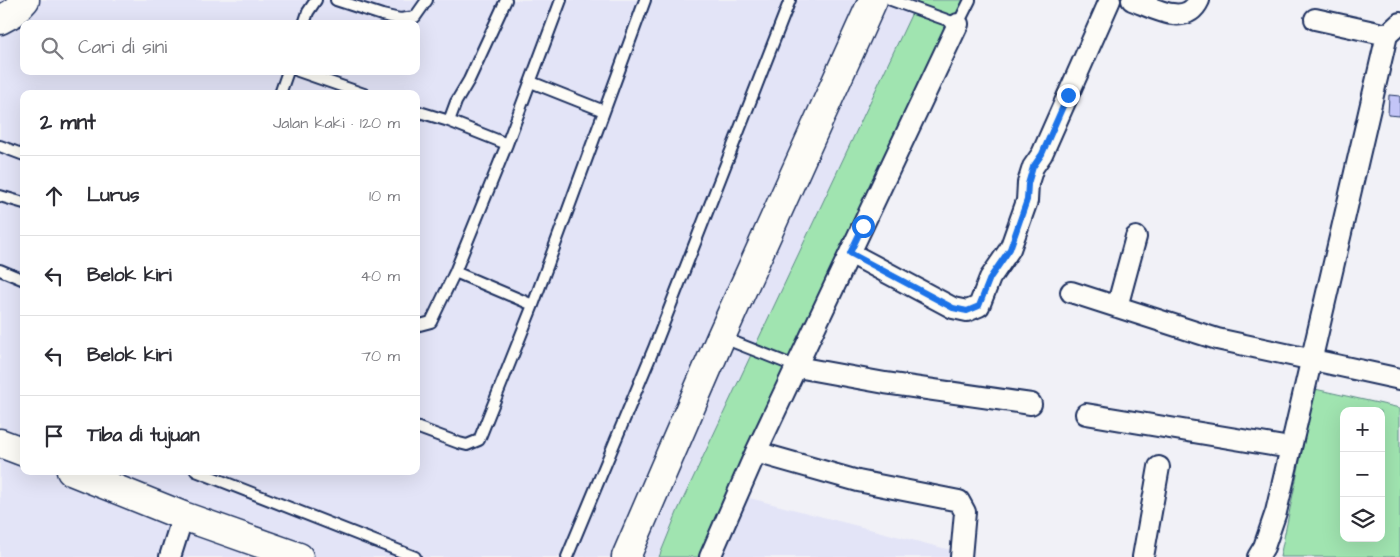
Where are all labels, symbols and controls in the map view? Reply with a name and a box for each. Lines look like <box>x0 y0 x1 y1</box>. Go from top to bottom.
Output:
search box <box>20 20 420 75</box>
icon: search <box>38 34 66 62</box>
text: Cari di sini <box>78 34 167 61</box>
route end <box>1057 84 1080 107</box>
text: 2 mnt <box>40 108 96 137</box>
text: Jalan kaki · 120 m <box>273 112 400 134</box>
icon: ahead <box>40 182 68 210</box>
text: Lurus <box>87 182 139 209</box>
text: 10 m <box>369 185 400 207</box>
route start <box>852 215 875 238</box>
icon: left <box>40 262 68 290</box>
text: Belok kiri <box>87 262 172 289</box>
text: 40 m <box>360 265 400 287</box>
icon: left <box>40 342 68 370</box>
text: Belok kiri <box>87 342 172 369</box>
text: 70 m <box>361 345 400 367</box>
map controls <box>1340 407 1385 542</box>
button: + <box>1340 407 1385 452</box>
icon: arrive <box>40 422 68 450</box>
text: Tiba di tujuan <box>87 422 199 449</box>
button: − <box>1340 452 1385 497</box>
button: layers <box>1340 497 1385 542</box>

